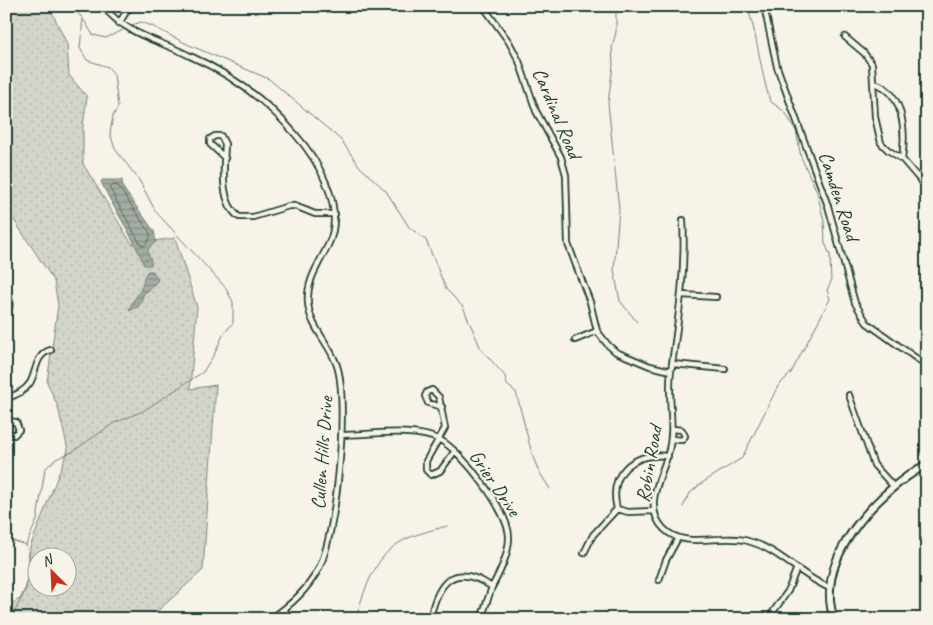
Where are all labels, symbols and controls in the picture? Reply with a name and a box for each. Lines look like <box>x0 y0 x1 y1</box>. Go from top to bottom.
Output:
street label: Cardinal Road <box>527 64 588 165</box>
street label: Camden Road <box>813 148 866 246</box>
street label: Cullen Hills Drive <box>306 394 339 510</box>
street label: Robin Road <box>630 421 669 504</box>
street label: Grier Drive <box>464 445 527 522</box>
north arrow <box>28 548 78 598</box>
text: N <box>39 550 56 570</box>

